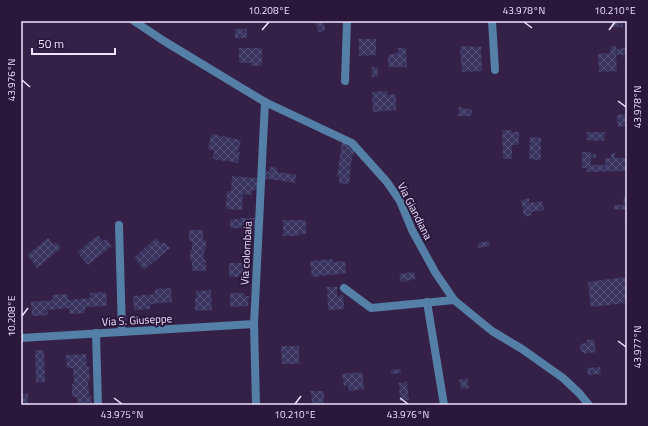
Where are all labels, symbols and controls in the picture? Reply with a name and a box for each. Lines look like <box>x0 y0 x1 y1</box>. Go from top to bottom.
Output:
text: 10.208°E <box>248 3 290 18</box>
text: 43.978°N <box>503 3 545 18</box>
text: 10.210°E <box>594 3 636 18</box>
scale bar <box>32 30 115 56</box>
text: 50 m <box>38 34 64 53</box>
text: 43.976°N <box>4 59 19 101</box>
text: 43.978°N <box>630 86 645 128</box>
street label: Via Giandiana <box>394 180 437 243</box>
street label: Via colombaia <box>236 220 256 285</box>
text: 10.208°E <box>4 295 19 337</box>
street label: Via S. Giuseppe <box>101 310 173 330</box>
text: 43.977°N <box>630 326 645 368</box>
text: 43.975°N <box>101 407 143 422</box>
text: 10.210°E <box>274 407 316 422</box>
text: 43.976°N <box>387 407 429 422</box>

